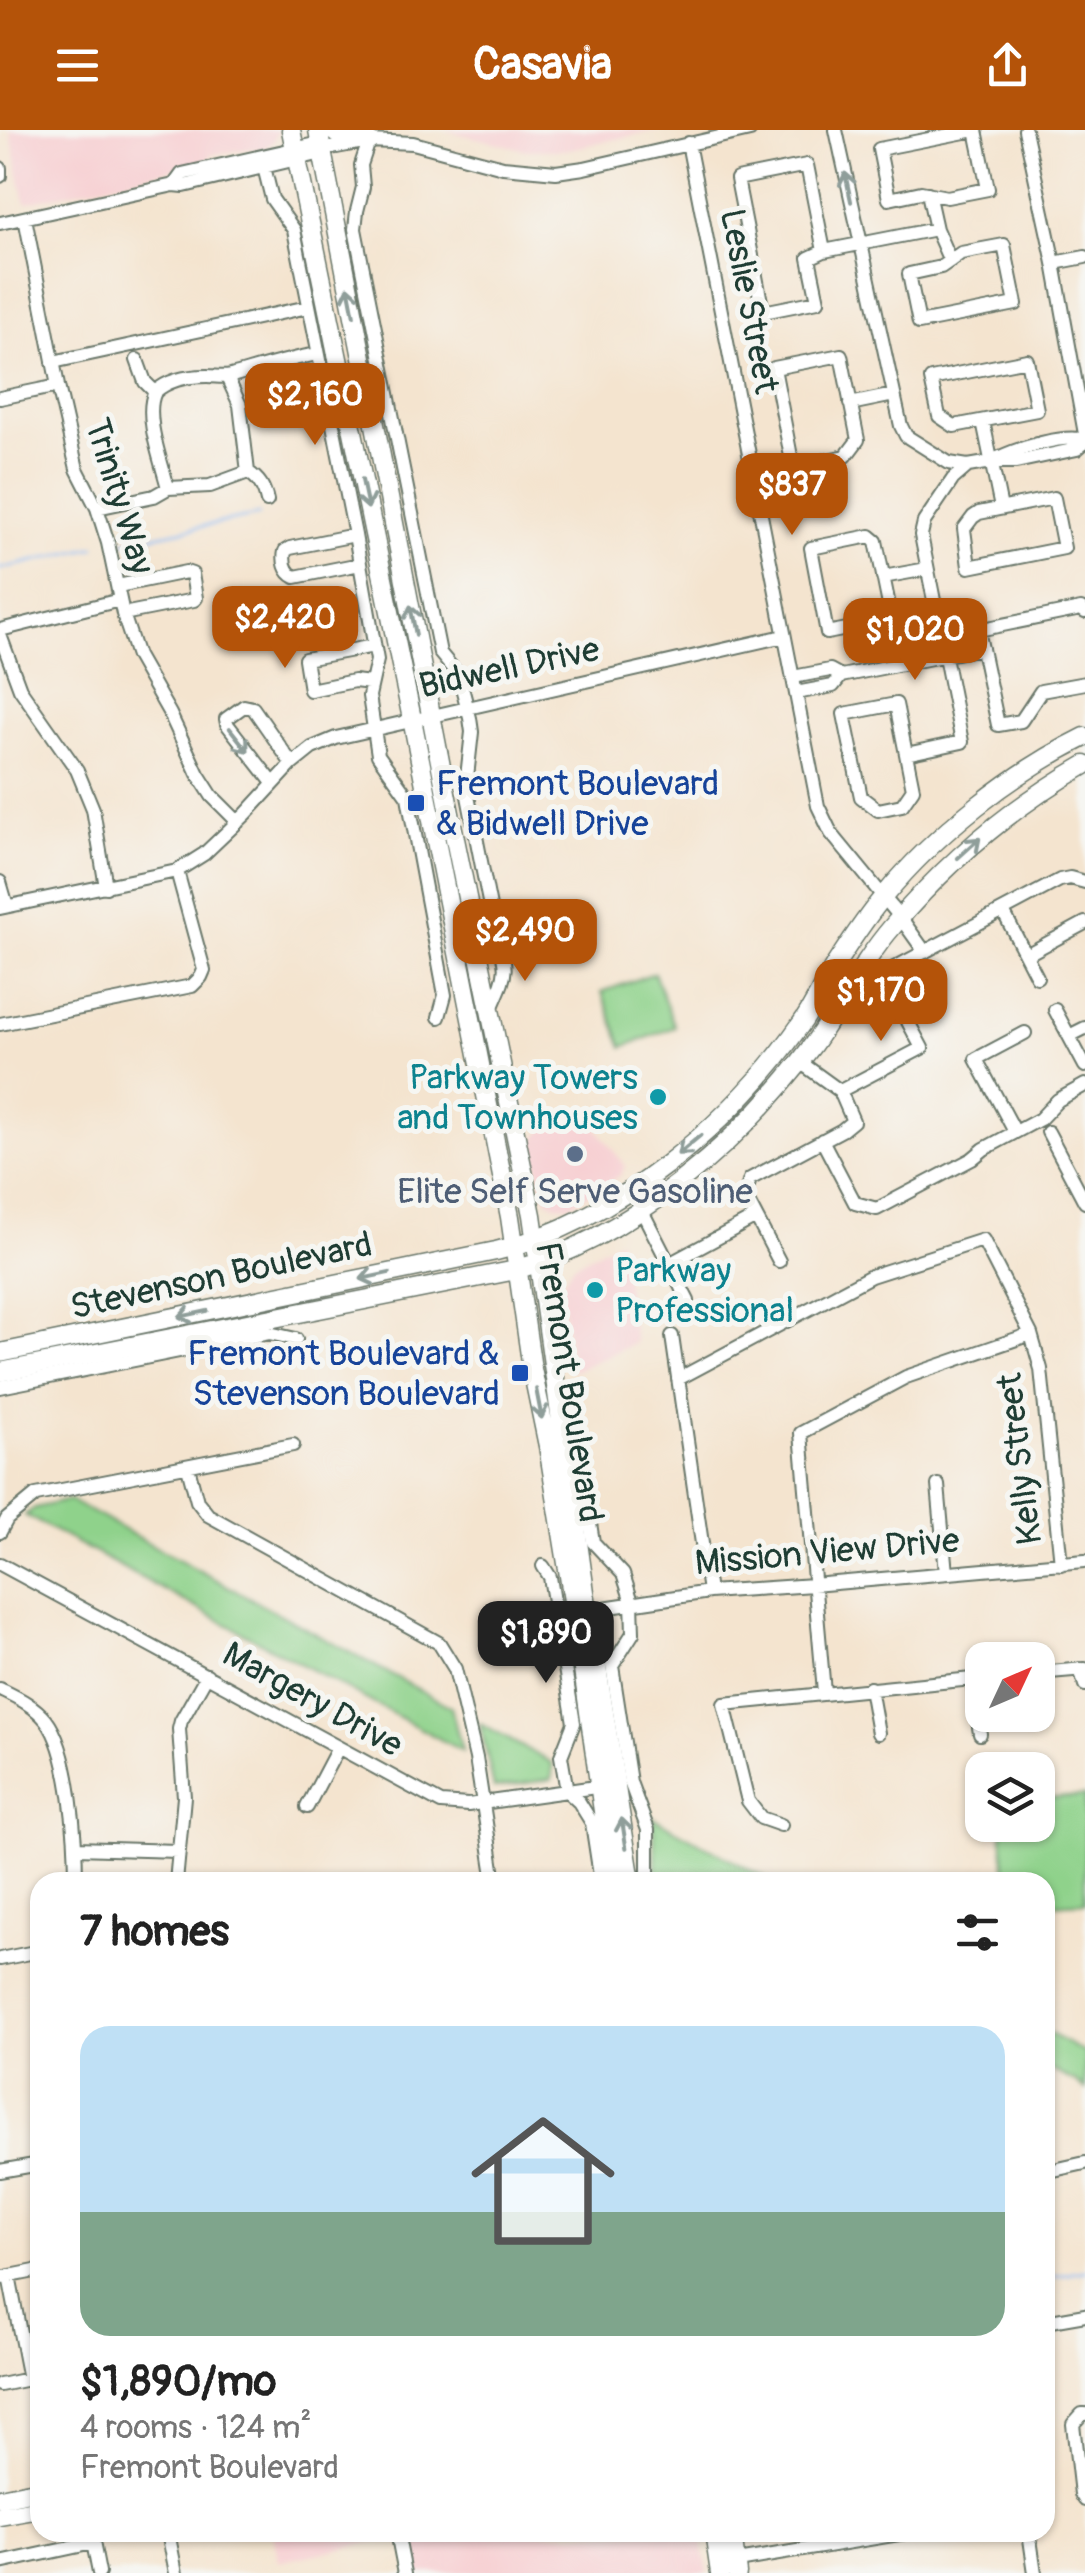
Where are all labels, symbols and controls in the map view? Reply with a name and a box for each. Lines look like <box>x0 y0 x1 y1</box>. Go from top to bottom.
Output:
text: Casavia <box>473 37 612 93</box>
icon: menu <box>50 38 105 93</box>
icon: share <box>980 38 1035 93</box>
one-way arrow <box>838 172 857 204</box>
street label: Leslie Street <box>710 205 789 398</box>
one-way arrow <box>341 285 360 318</box>
pin: $2,160 <box>234 363 396 448</box>
text: $2,160 <box>267 375 363 415</box>
street label: Trinity Way <box>75 413 164 580</box>
pin: $837 <box>733 453 851 538</box>
text: $837 <box>758 465 826 505</box>
one-way arrow <box>357 477 376 509</box>
pin: $2,420 <box>204 586 366 671</box>
text: $2,420 <box>234 598 336 638</box>
pin: $1,020 <box>834 598 996 683</box>
one-way arrow <box>402 605 421 637</box>
text: $1,020 <box>865 610 965 650</box>
street label: Bidwell Drive <box>415 627 603 709</box>
one-way arrow <box>228 727 250 753</box>
place label: Fremont Boulevard & Bidwell Drive <box>436 762 719 846</box>
marker: Fremont Boulevard & Bidwell Drive <box>405 792 427 814</box>
one-way arrow <box>956 836 981 859</box>
pin: $2,490 <box>444 899 606 984</box>
text: $2,490 <box>475 911 575 951</box>
pin: $1,170 <box>800 959 962 1044</box>
text: $1,170 <box>836 971 926 1011</box>
place label: Parkway Towers and Townhouses <box>397 1056 638 1140</box>
marker: Parkway Towers and Townhouses <box>647 1086 669 1108</box>
one-way arrow <box>677 1134 703 1156</box>
marker: Elite Self Serve Gasoline <box>564 1143 586 1165</box>
place label: Elite Self Serve Gasoline <box>397 1170 753 1214</box>
street label: Stevenson Boulevard <box>66 1222 376 1329</box>
street label: Fremont Boulevard <box>525 1239 613 1525</box>
place label: Parkway Professional <box>615 1249 794 1333</box>
one-way arrow <box>359 1268 391 1287</box>
marker: Parkway Professional <box>584 1279 606 1301</box>
one-way arrow <box>178 1305 210 1324</box>
place label: Fremont Boulevard & Stevenson Boulevard <box>187 1332 500 1416</box>
marker: Fremont Boulevard & Stevenson Boulevard <box>509 1362 531 1384</box>
street label: Kelly Street <box>988 1370 1052 1547</box>
one-way arrow <box>531 1387 550 1419</box>
street label: Mission View Drive <box>693 1519 961 1585</box>
pin: $1,890 <box>465 1601 627 1686</box>
text: $1,890 <box>500 1613 592 1653</box>
street label: Margery Drive <box>215 1632 410 1767</box>
north arrow <box>965 1642 1055 1732</box>
map controls <box>965 1642 1055 1842</box>
button: layers <box>965 1752 1055 1842</box>
one-way arrow <box>614 1818 632 1850</box>
icon: filters <box>950 1905 1005 1960</box>
text: 7 homes <box>80 1906 229 1958</box>
icon: home <box>453 2091 633 2271</box>
text: $1,890/mo <box>80 2356 276 2408</box>
text: 4 rooms · 124 m² <box>80 2408 311 2448</box>
text: Fremont Boulevard <box>80 2448 339 2488</box>

